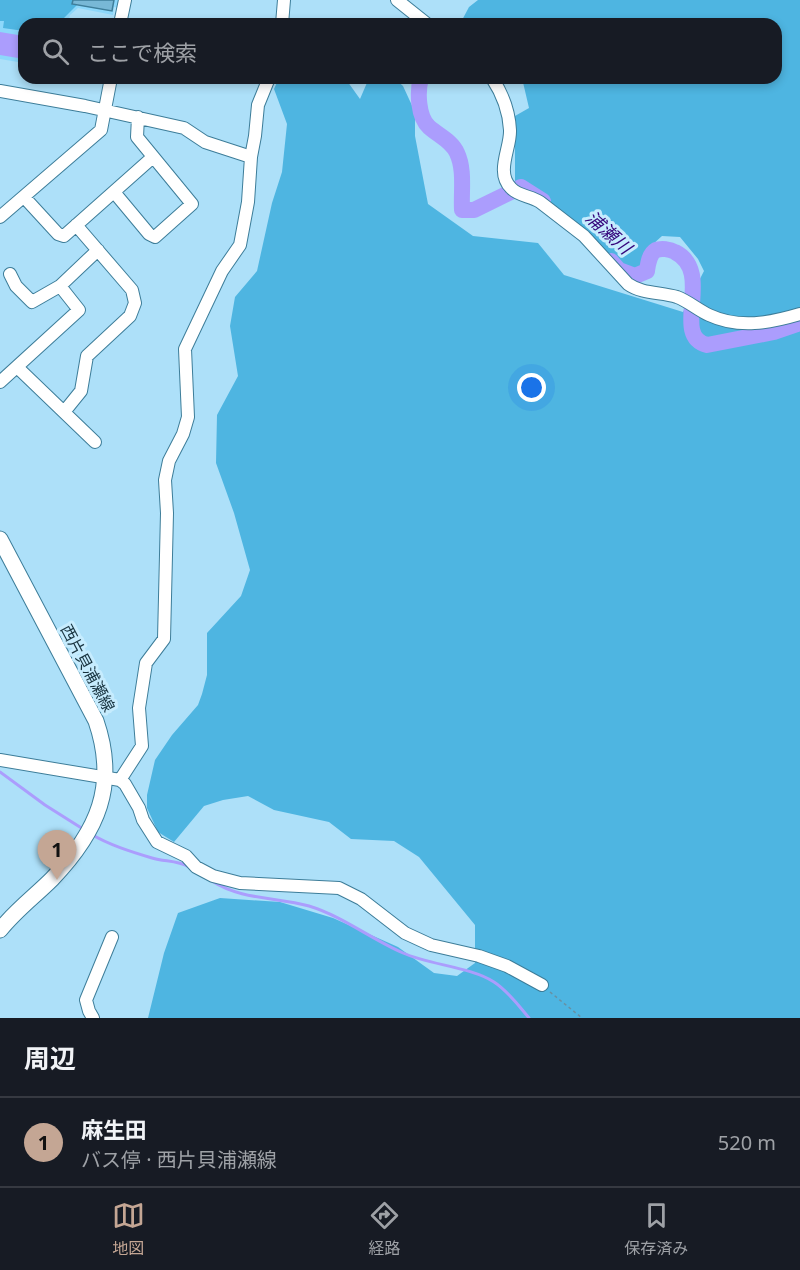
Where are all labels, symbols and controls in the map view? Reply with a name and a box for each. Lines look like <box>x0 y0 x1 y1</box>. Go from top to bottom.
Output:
search box <box>18 18 782 84</box>
icon: search <box>39 35 72 68</box>
text: ここで検索 <box>87 37 197 67</box>
water label: 浦瀬川 <box>581 205 639 260</box>
your location <box>517 373 546 402</box>
street label: 西片貝浦瀬線 <box>56 620 120 716</box>
pin: 1 <box>38 830 76 880</box>
text: 周辺 <box>24 1040 76 1076</box>
text: 麻生田 <box>81 1114 147 1144</box>
text: 1 <box>38 1129 49 1156</box>
text: 520 m <box>718 1129 776 1156</box>
text: バス停 · 西片貝浦瀬線 <box>81 1146 277 1173</box>
tab: 地図 <box>112 1199 145 1259</box>
tab: 経路 <box>368 1199 401 1259</box>
tab: 保存済み <box>624 1199 688 1259</box>

